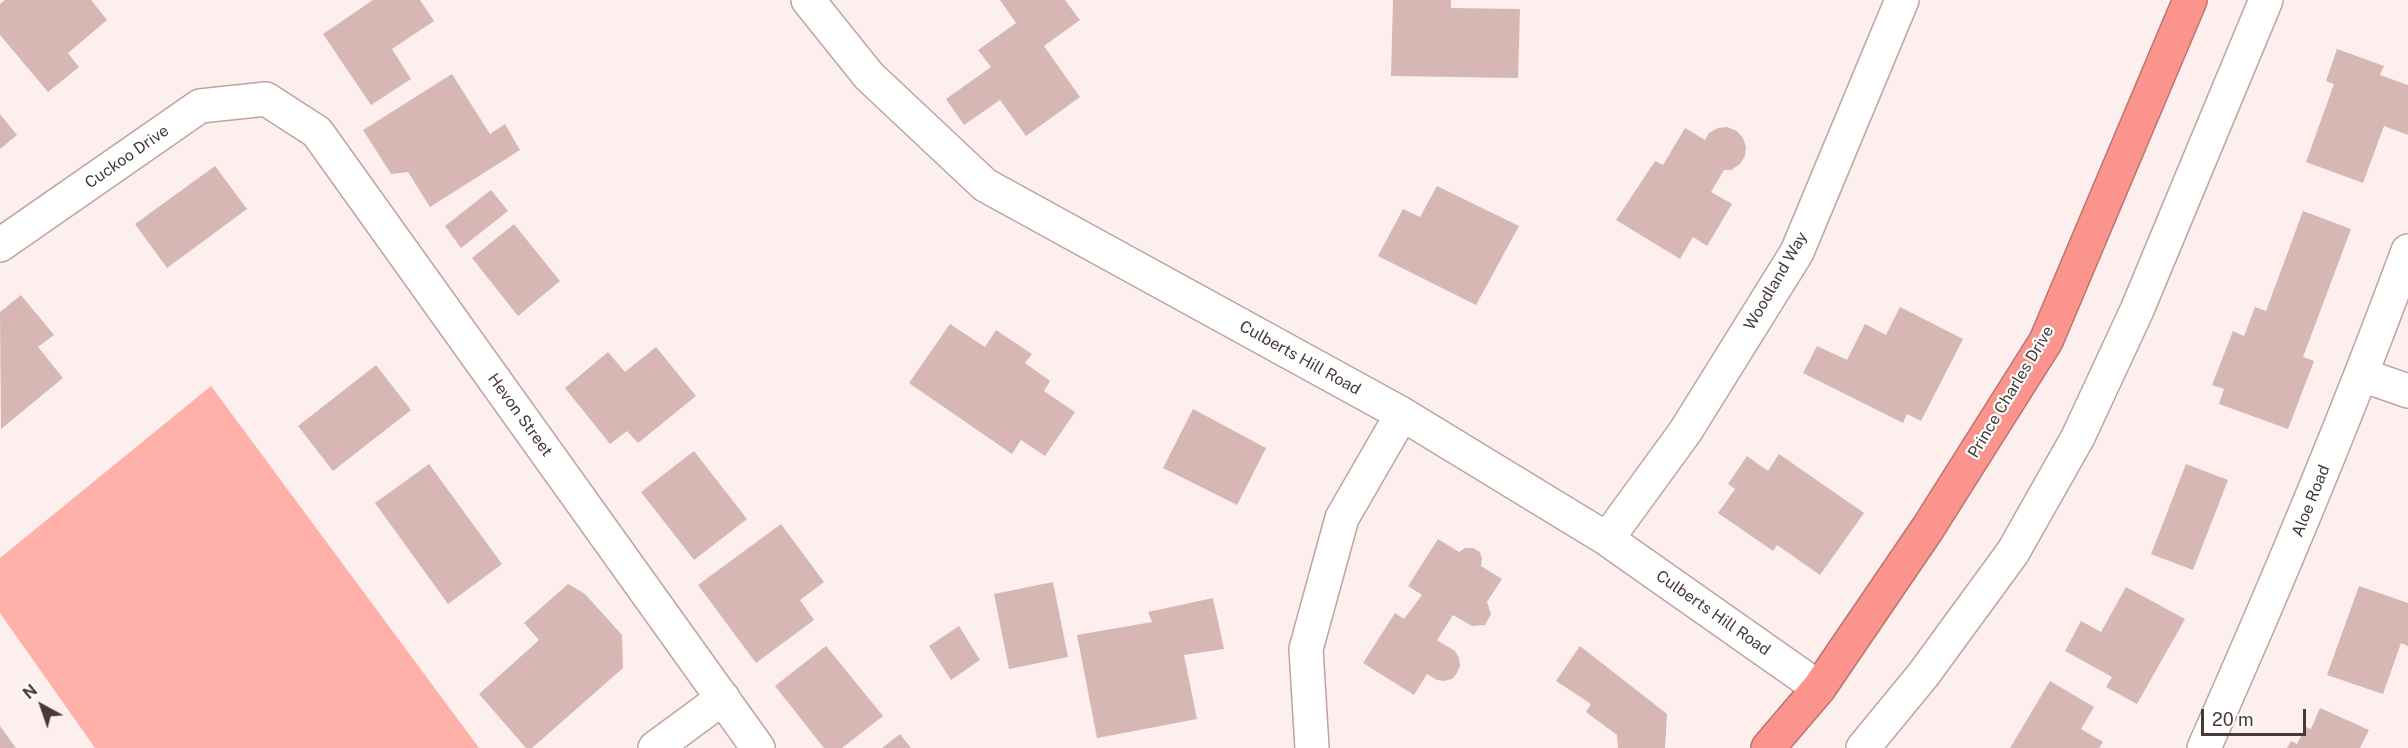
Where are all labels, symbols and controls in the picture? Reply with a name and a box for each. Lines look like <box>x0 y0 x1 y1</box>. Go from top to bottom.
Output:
street label: Cuckoo Drive <box>81 121 173 193</box>
street label: Woodland Way <box>1740 228 1812 334</box>
street label: Culberts Hill Road <box>1236 317 1364 399</box>
street label: Prince Charles Drive <box>1964 323 2058 461</box>
street label: Hevon Street <box>483 370 557 460</box>
street label: Aloe Road <box>2288 462 2334 540</box>
street label: Culberts Hill Road <box>1652 566 1774 660</box>
north arrow <box>12 676 72 736</box>
text: N <box>19 681 41 703</box>
scale bar <box>2204 697 2309 735</box>
text: 20 m <box>2212 709 2254 730</box>

